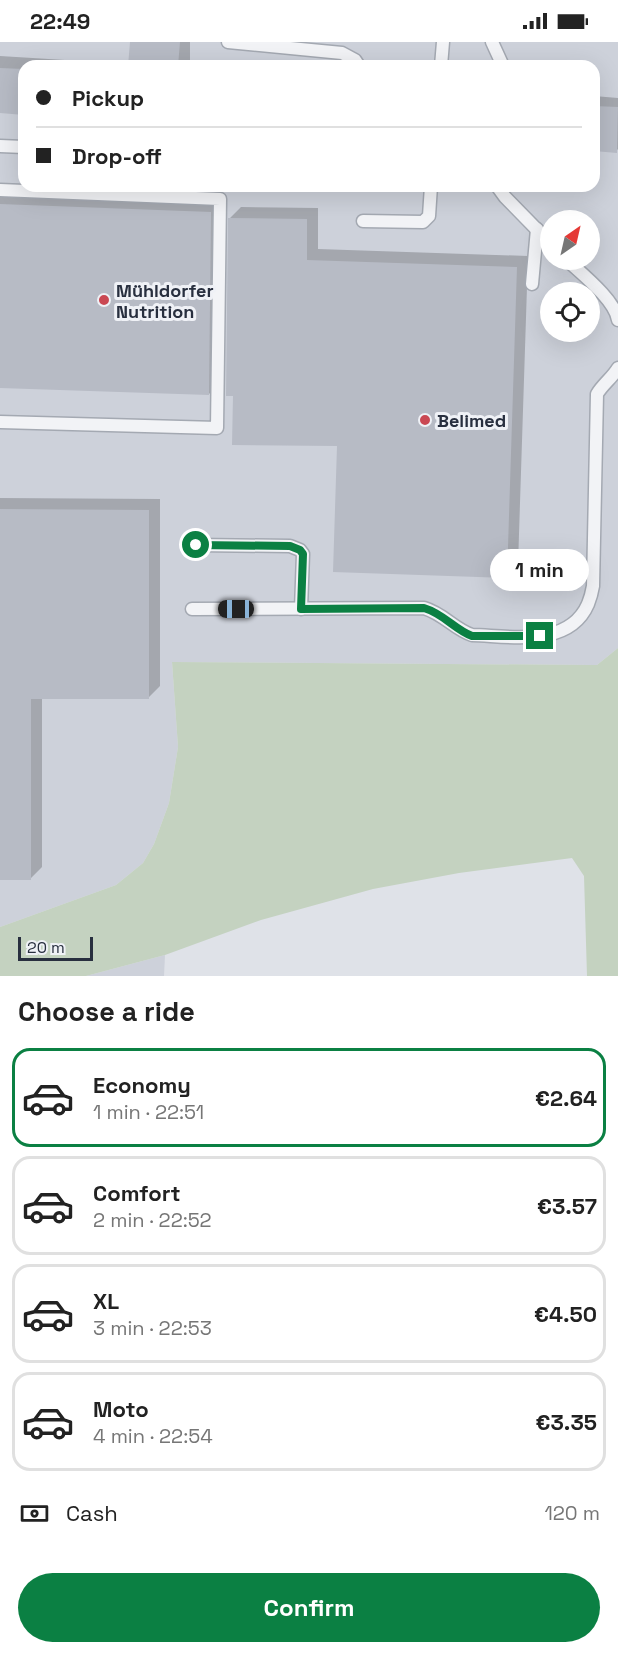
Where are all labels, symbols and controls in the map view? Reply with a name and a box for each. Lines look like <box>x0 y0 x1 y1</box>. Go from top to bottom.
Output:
text: 22:49 <box>30 7 90 35</box>
text: Pickup <box>72 84 144 112</box>
text: Drop-off <box>72 142 162 170</box>
north arrow <box>540 210 600 270</box>
map controls <box>540 210 600 342</box>
place label: Mühldorfer Nutrition <box>116 279 214 323</box>
button: locate <box>540 282 600 342</box>
marker: Mühldorfer Nutrition <box>97 293 111 307</box>
place label: Belimed <box>437 409 506 432</box>
marker: Belimed <box>418 413 432 427</box>
route start <box>182 531 209 558</box>
callout: 1 min <box>490 549 590 591</box>
text: 1 min <box>515 557 564 583</box>
car <box>218 600 254 618</box>
route end <box>526 622 553 649</box>
scale bar <box>18 934 93 962</box>
text: 20 m <box>27 937 65 958</box>
text: Choose a ride <box>18 994 195 1029</box>
icon: car <box>21 1071 75 1125</box>
text: Economy <box>93 1071 191 1099</box>
text: €2.64 <box>535 1084 597 1112</box>
text: 1 min · 22:51 <box>93 1099 204 1125</box>
icon: car <box>21 1179 75 1233</box>
text: Comfort <box>93 1179 181 1207</box>
text: €3.57 <box>537 1192 597 1220</box>
text: 2 min · 22:52 <box>93 1207 212 1233</box>
icon: car <box>21 1287 75 1341</box>
text: XL <box>93 1287 119 1315</box>
text: €4.50 <box>534 1300 597 1328</box>
text: 3 min · 22:53 <box>93 1315 212 1341</box>
icon: car <box>21 1395 75 1449</box>
text: Moto <box>93 1395 149 1423</box>
text: €3.35 <box>536 1408 597 1436</box>
text: 4 min · 22:54 <box>93 1423 213 1449</box>
icon: cash <box>18 1497 51 1530</box>
text: Cash <box>66 1499 118 1527</box>
text: 120 m <box>544 1500 600 1526</box>
button: Confirm <box>18 1573 600 1642</box>

